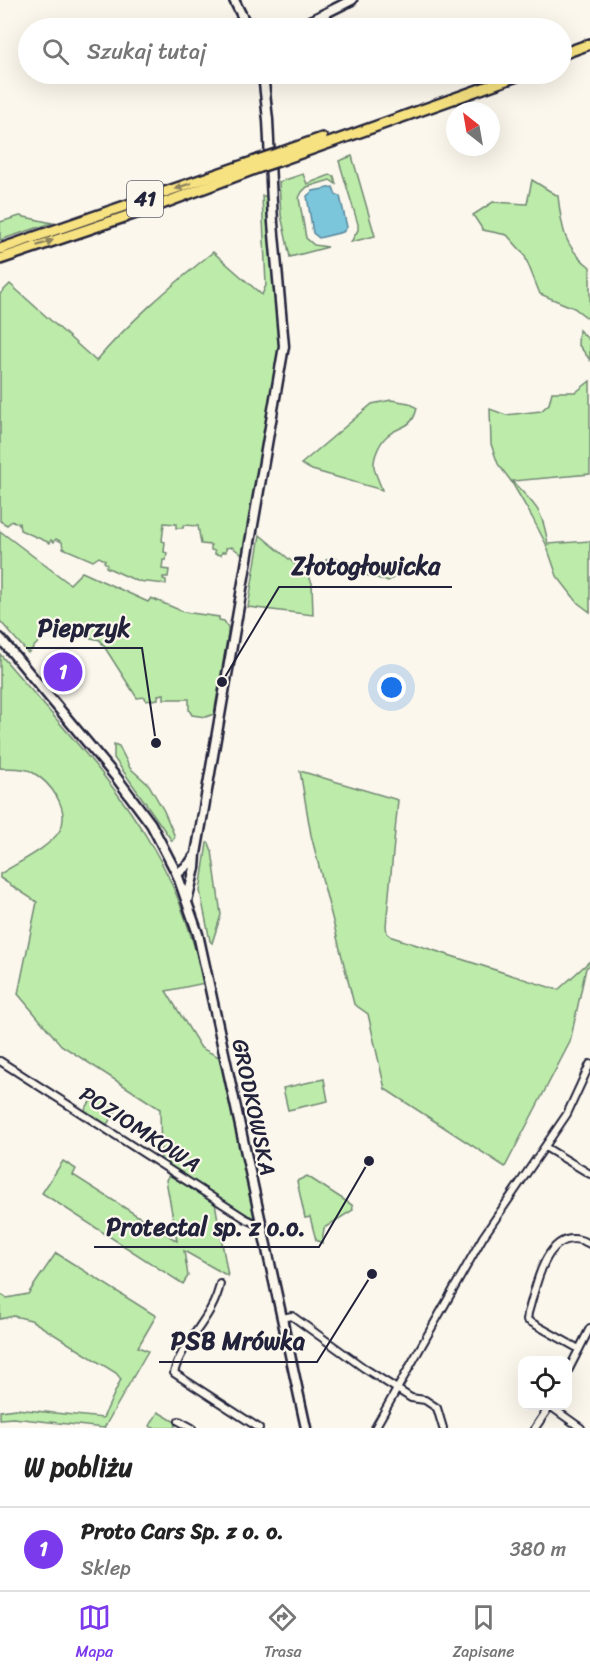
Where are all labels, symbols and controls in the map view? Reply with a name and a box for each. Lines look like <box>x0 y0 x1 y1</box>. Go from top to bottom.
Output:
search box <box>18 18 572 84</box>
text: Szukaj tutaj <box>87 32 206 71</box>
icon: search <box>39 35 72 68</box>
north arrow <box>446 102 500 156</box>
road number: 41 <box>127 181 163 217</box>
one-way arrow <box>174 182 192 191</box>
one-way arrow <box>36 238 54 248</box>
callout: Złotogłowicka <box>279 545 452 587</box>
text: Złotogłowicka <box>291 545 441 587</box>
callout: Pieprzyk <box>26 606 142 648</box>
text: Pieprzyk <box>38 607 131 649</box>
pin: 1 <box>44 650 82 694</box>
your location <box>377 673 406 702</box>
street label: GRODKOWSKA <box>220 1035 288 1179</box>
street label: POZIOMKOWA <box>71 1075 209 1183</box>
callout: Protectal sp. z o.o. <box>94 1205 319 1247</box>
text: Protectal sp. z o.o. <box>106 1206 306 1248</box>
callout: PSB Mrówka <box>159 1320 317 1362</box>
text: PSB Mrówka <box>171 1320 305 1362</box>
map controls <box>518 1356 572 1410</box>
button: locate <box>518 1356 572 1410</box>
text: W pobliżu <box>24 1444 133 1490</box>
text: Proto Cars Sp. z o. o. <box>81 1512 284 1551</box>
text: 1 <box>39 1532 48 1567</box>
text: 380 m <box>510 1532 566 1567</box>
text: Sklep <box>81 1551 131 1586</box>
tab: Mapa <box>76 1601 113 1666</box>
tab: Trasa <box>264 1601 302 1666</box>
tab: Zapisane <box>453 1601 514 1666</box>

